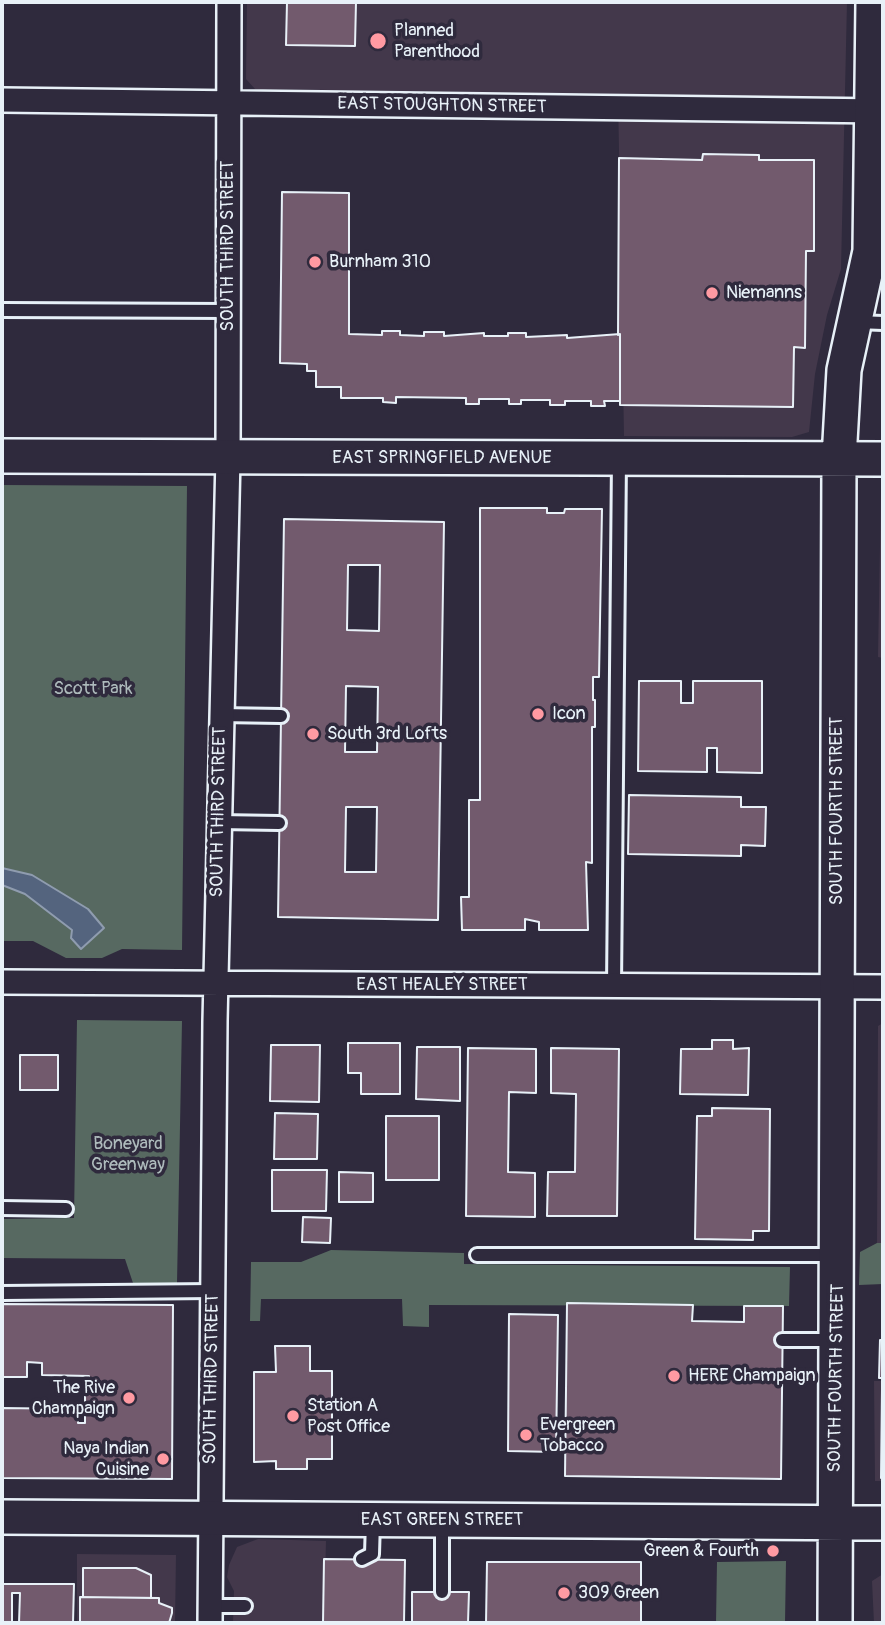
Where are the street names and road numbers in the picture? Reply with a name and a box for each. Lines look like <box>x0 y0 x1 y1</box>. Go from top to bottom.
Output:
street label: EAST STOUGHTON STREET <box>337 93 547 119</box>
street label: SOUTH THIRD STREET <box>217 161 239 331</box>
street label: EAST SPRINGFIELD AVENUE <box>332 447 552 469</box>
street label: SOUTH FOURTH STREET <box>826 717 848 905</box>
street label: SOUTH THIRD STREET <box>207 726 231 898</box>
street label: EAST HEALEY STREET <box>356 974 528 996</box>
street label: SOUTH FOURTH STREET <box>825 1284 849 1472</box>
street label: SOUTH THIRD STREET <box>200 1293 224 1465</box>
street label: EAST GREEN STREET <box>361 1509 523 1531</box>

